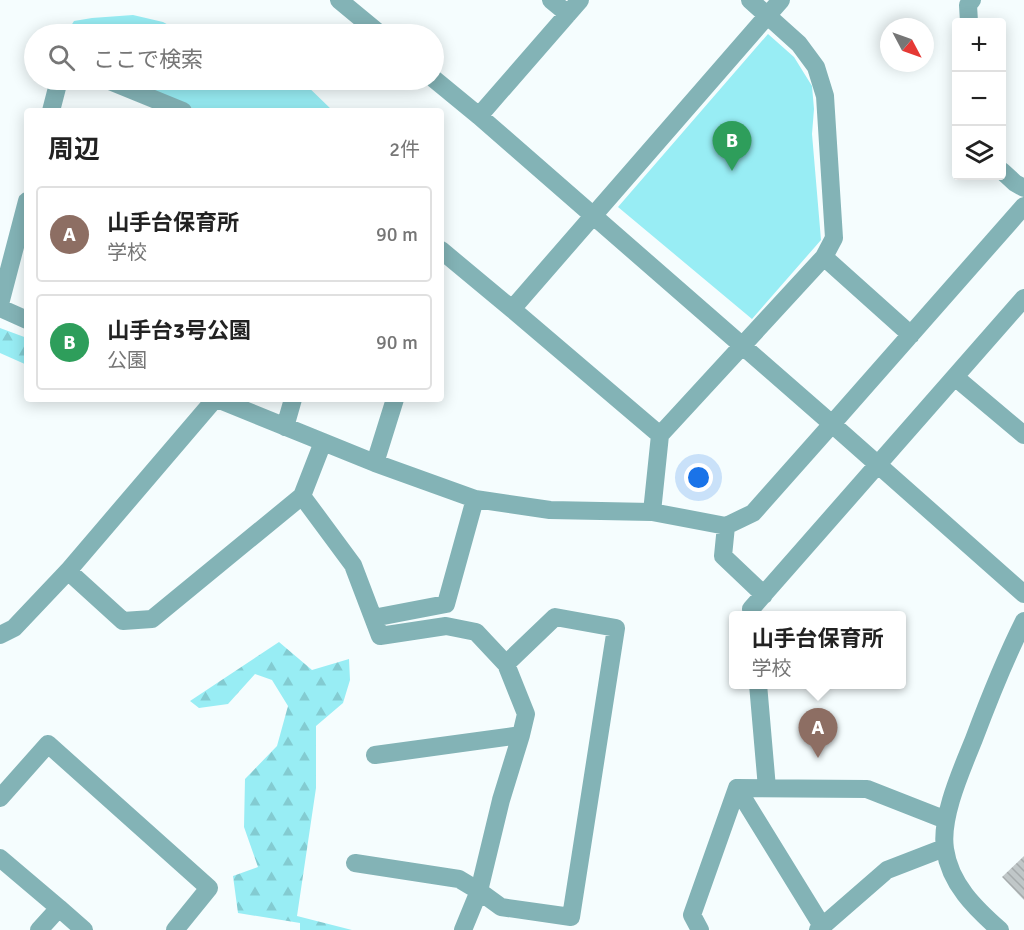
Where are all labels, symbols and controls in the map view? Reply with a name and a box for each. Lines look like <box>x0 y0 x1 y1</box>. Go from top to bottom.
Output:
north arrow <box>880 18 934 72</box>
map controls <box>952 18 1006 180</box>
button: + <box>952 18 1006 72</box>
search box <box>24 24 444 90</box>
icon: search <box>45 41 78 74</box>
text: ここで検索 <box>93 46 203 73</box>
button: − <box>952 72 1006 126</box>
pin: B <box>712 122 752 171</box>
button: layers <box>952 126 1006 180</box>
text: 周辺 <box>48 134 100 166</box>
text: 2件 <box>389 137 420 162</box>
text: 山手台保育所 <box>107 209 239 236</box>
text: A <box>63 222 76 247</box>
text: 90 m <box>376 222 418 247</box>
text: 学校 <box>107 240 147 265</box>
text: 山手台3号公園 <box>107 317 251 344</box>
text: B <box>63 330 76 355</box>
text: 90 m <box>376 330 418 355</box>
text: 公園 <box>107 348 147 373</box>
your location <box>684 463 713 492</box>
popup <box>729 611 906 689</box>
text: 山手台保育所 <box>751 625 884 652</box>
text: 学校 <box>751 656 791 681</box>
pin: A <box>798 708 838 758</box>

